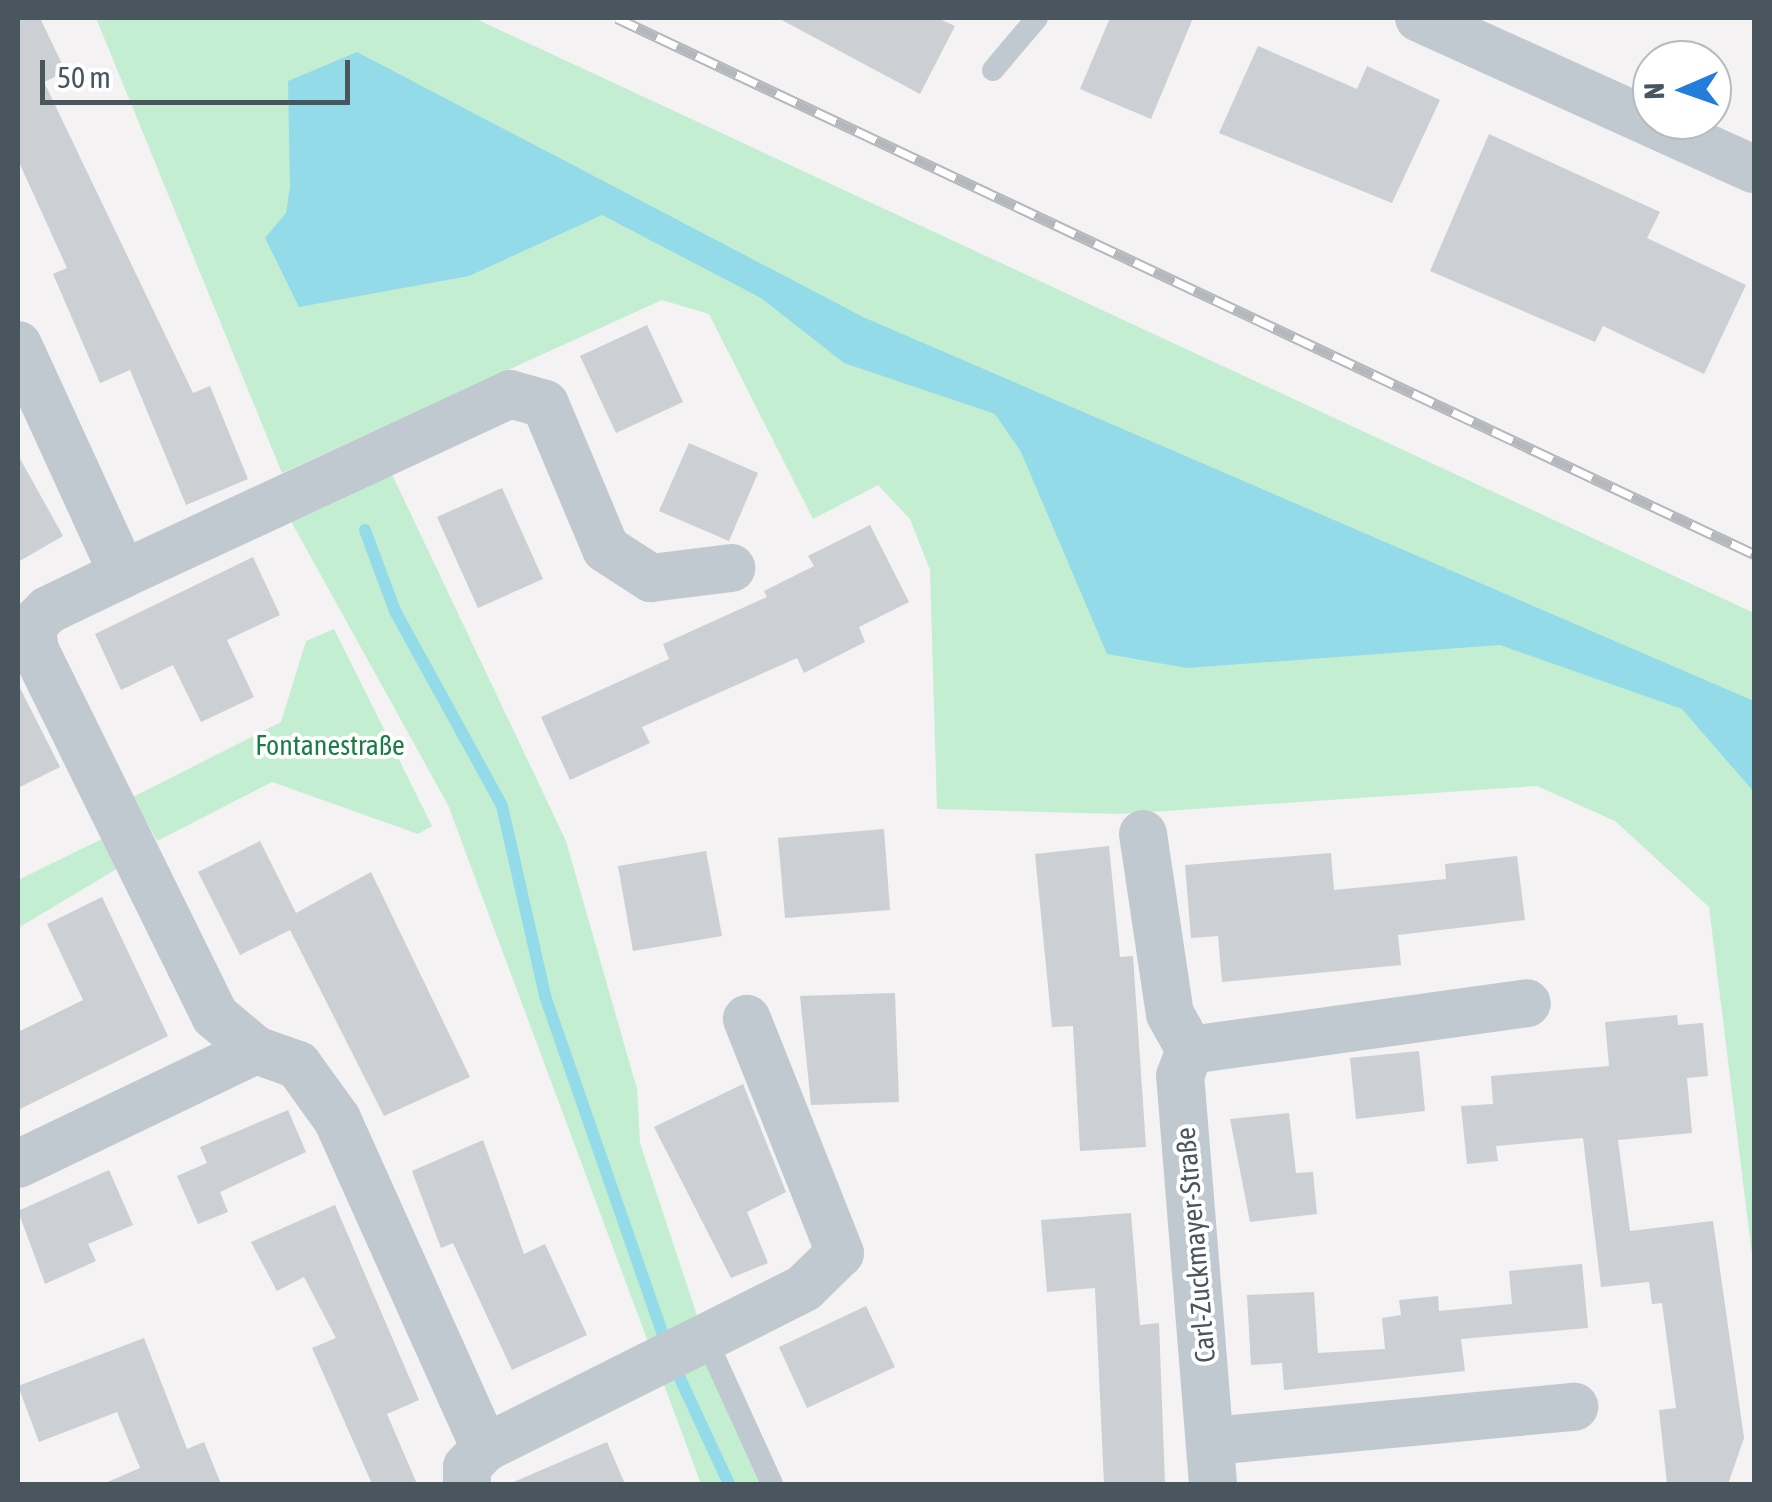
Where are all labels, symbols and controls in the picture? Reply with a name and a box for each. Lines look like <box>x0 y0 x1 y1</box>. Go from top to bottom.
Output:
scale bar <box>45 40 355 102</box>
north arrow <box>1632 40 1732 140</box>
text: 50 m <box>57 60 111 94</box>
text: N <box>1638 82 1670 100</box>
park label: Fontanestraße <box>255 728 405 762</box>
street label: Carl-Zuckmayer-Straße <box>1168 1126 1222 1364</box>

